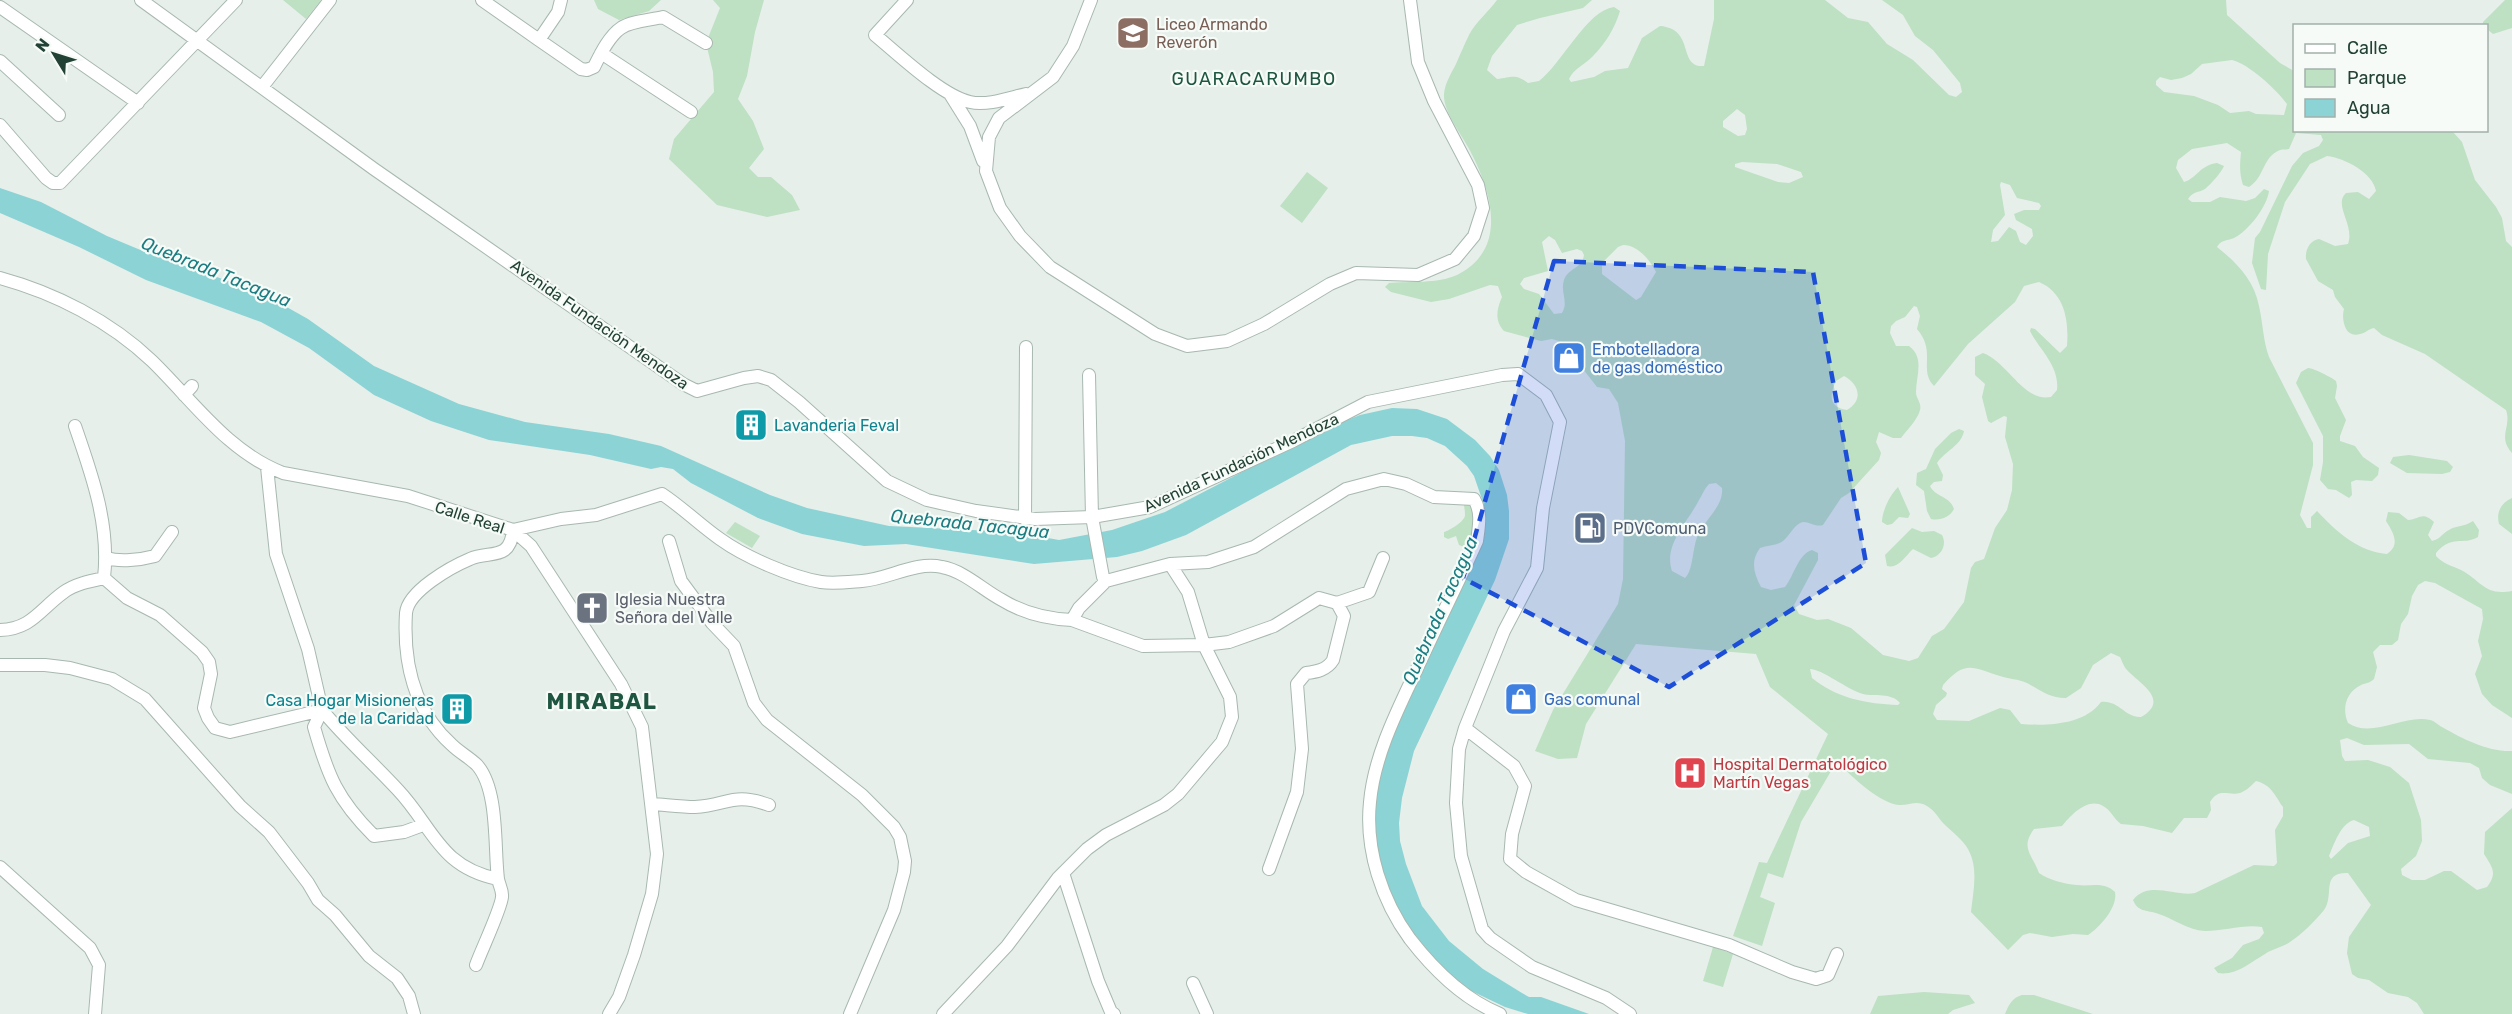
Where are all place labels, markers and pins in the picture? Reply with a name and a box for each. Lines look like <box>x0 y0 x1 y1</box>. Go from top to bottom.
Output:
school or university icon: Liceo Armando Reverón <box>1115 15 1151 51</box>
place label: Liceo Armando Reverón <box>1156 15 1268 52</box>
shop icon: Embotelladora de gas doméstico <box>1551 340 1587 376</box>
place label: Embotelladora de gas doméstico <box>1592 340 1723 377</box>
building icon: Lavanderia Feval <box>733 407 769 443</box>
place label: Lavanderia Feval <box>774 416 899 435</box>
fuel station icon: PDVComuna <box>1572 510 1608 546</box>
place label: PDVComuna <box>1613 519 1706 538</box>
church icon: Iglesia Nuestra Señora del Valle <box>574 590 610 626</box>
place label: Iglesia Nuestra Señora del Valle <box>615 590 733 627</box>
shop icon: Gas comunal <box>1503 681 1539 717</box>
place label: Gas comunal <box>1544 690 1640 709</box>
place label: Casa Hogar Misioneras de la Caridad <box>266 691 434 728</box>
building icon: Casa Hogar Misioneras de la Caridad <box>439 691 475 727</box>
hospital icon: Hospital Dermatológico Martín Vegas <box>1672 755 1708 791</box>
place label: Hospital Dermatológico Martín Vegas <box>1713 755 1887 792</box>

